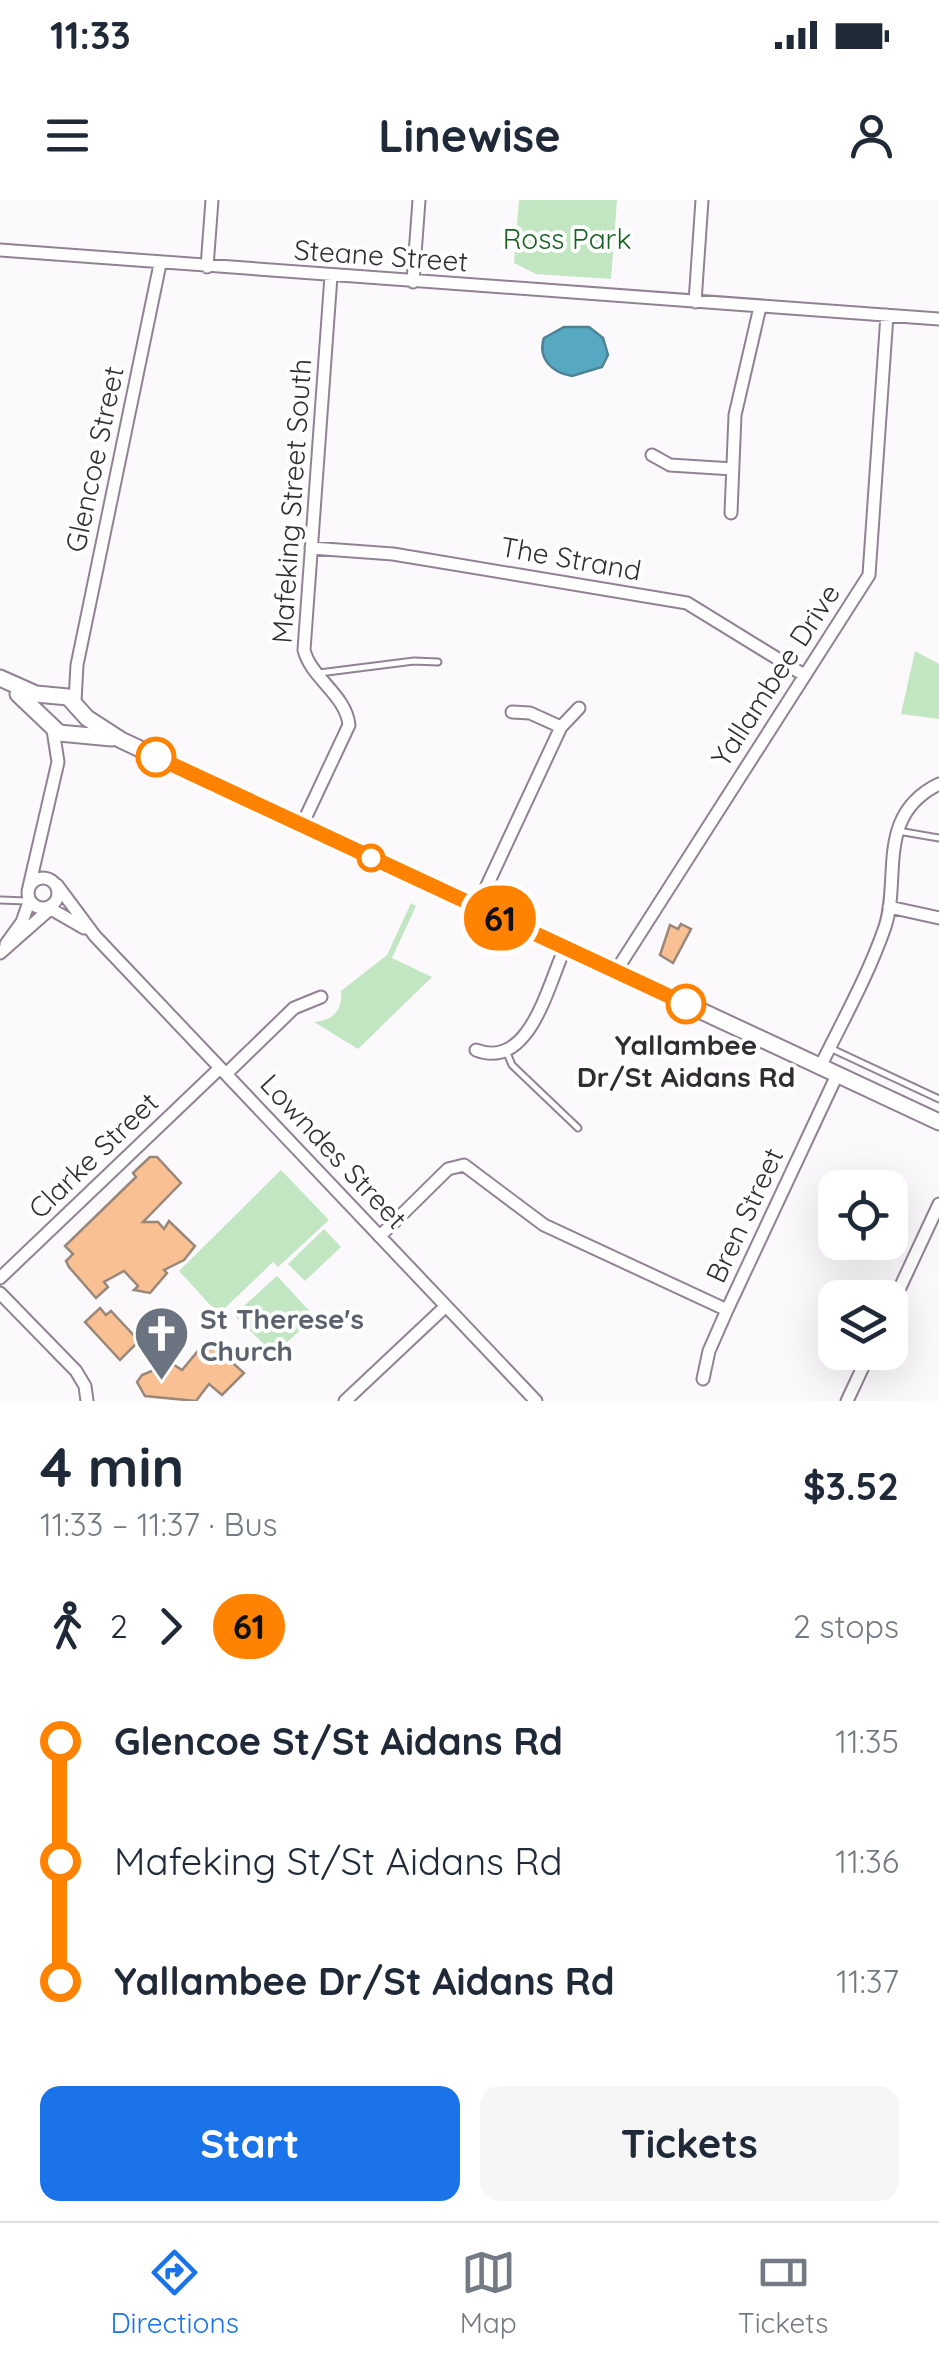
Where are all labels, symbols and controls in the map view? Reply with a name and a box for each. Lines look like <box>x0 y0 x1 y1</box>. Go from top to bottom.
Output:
text: 11:33 <box>50 11 131 59</box>
text: Linewise <box>378 107 561 163</box>
icon: menu <box>40 108 95 163</box>
icon: person <box>844 108 899 163</box>
park label: Ross Park <box>503 221 631 256</box>
street label: Steane Street <box>293 231 469 279</box>
street label: Mafeking Street South <box>264 357 318 645</box>
street label: Glencoe Street <box>57 363 131 555</box>
street label: The Strand <box>498 528 644 588</box>
street label: Yallambee Drive <box>703 577 847 773</box>
unlabelled marker <box>137 738 175 776</box>
unlabelled marker <box>358 845 384 871</box>
line badge: 61 <box>455 886 545 950</box>
text: 61 <box>484 896 516 940</box>
marker: Yallambee Dr/St Aidans Rd <box>667 985 705 1023</box>
place label: Yallambee Dr/St Aidans Rd <box>577 1027 795 1094</box>
street label: Lowndes Street <box>253 1066 415 1236</box>
street label: Clarke Street <box>21 1084 165 1226</box>
street label: Bren Street <box>698 1142 790 1288</box>
map controls <box>818 1170 908 1370</box>
button: locate <box>818 1170 908 1260</box>
button: layers <box>818 1280 908 1370</box>
place label: St Therese's Church <box>200 1301 364 1368</box>
church icon: St Therese's Church <box>131 1304 191 1383</box>
text: 4 min <box>40 1432 184 1501</box>
text: $3.52 <box>803 1462 899 1510</box>
text: 11:33 – 11:37 · Bus <box>40 1504 278 1544</box>
icon: walk <box>40 1599 95 1654</box>
icon: forward <box>143 1599 198 1654</box>
text: 61 <box>233 1604 265 1648</box>
text: 2 <box>110 1606 128 1646</box>
text: 2 stops <box>793 1606 899 1646</box>
text: Glencoe St/St Aidans Rd <box>114 1717 563 1765</box>
text: 11:35 <box>835 1721 899 1761</box>
text: Mafeking St/St Aidans Rd <box>114 1837 563 1885</box>
text: 11:36 <box>835 1841 899 1881</box>
text: Yallambee Dr/St Aidans Rd <box>114 1957 615 2005</box>
text: 11:37 <box>836 1961 899 2001</box>
button: Start <box>40 2086 460 2201</box>
button: Tickets <box>480 2086 899 2201</box>
tab: Directions <box>110 2245 239 2340</box>
tab: Map <box>460 2245 517 2340</box>
tab: Tickets <box>738 2245 829 2340</box>

